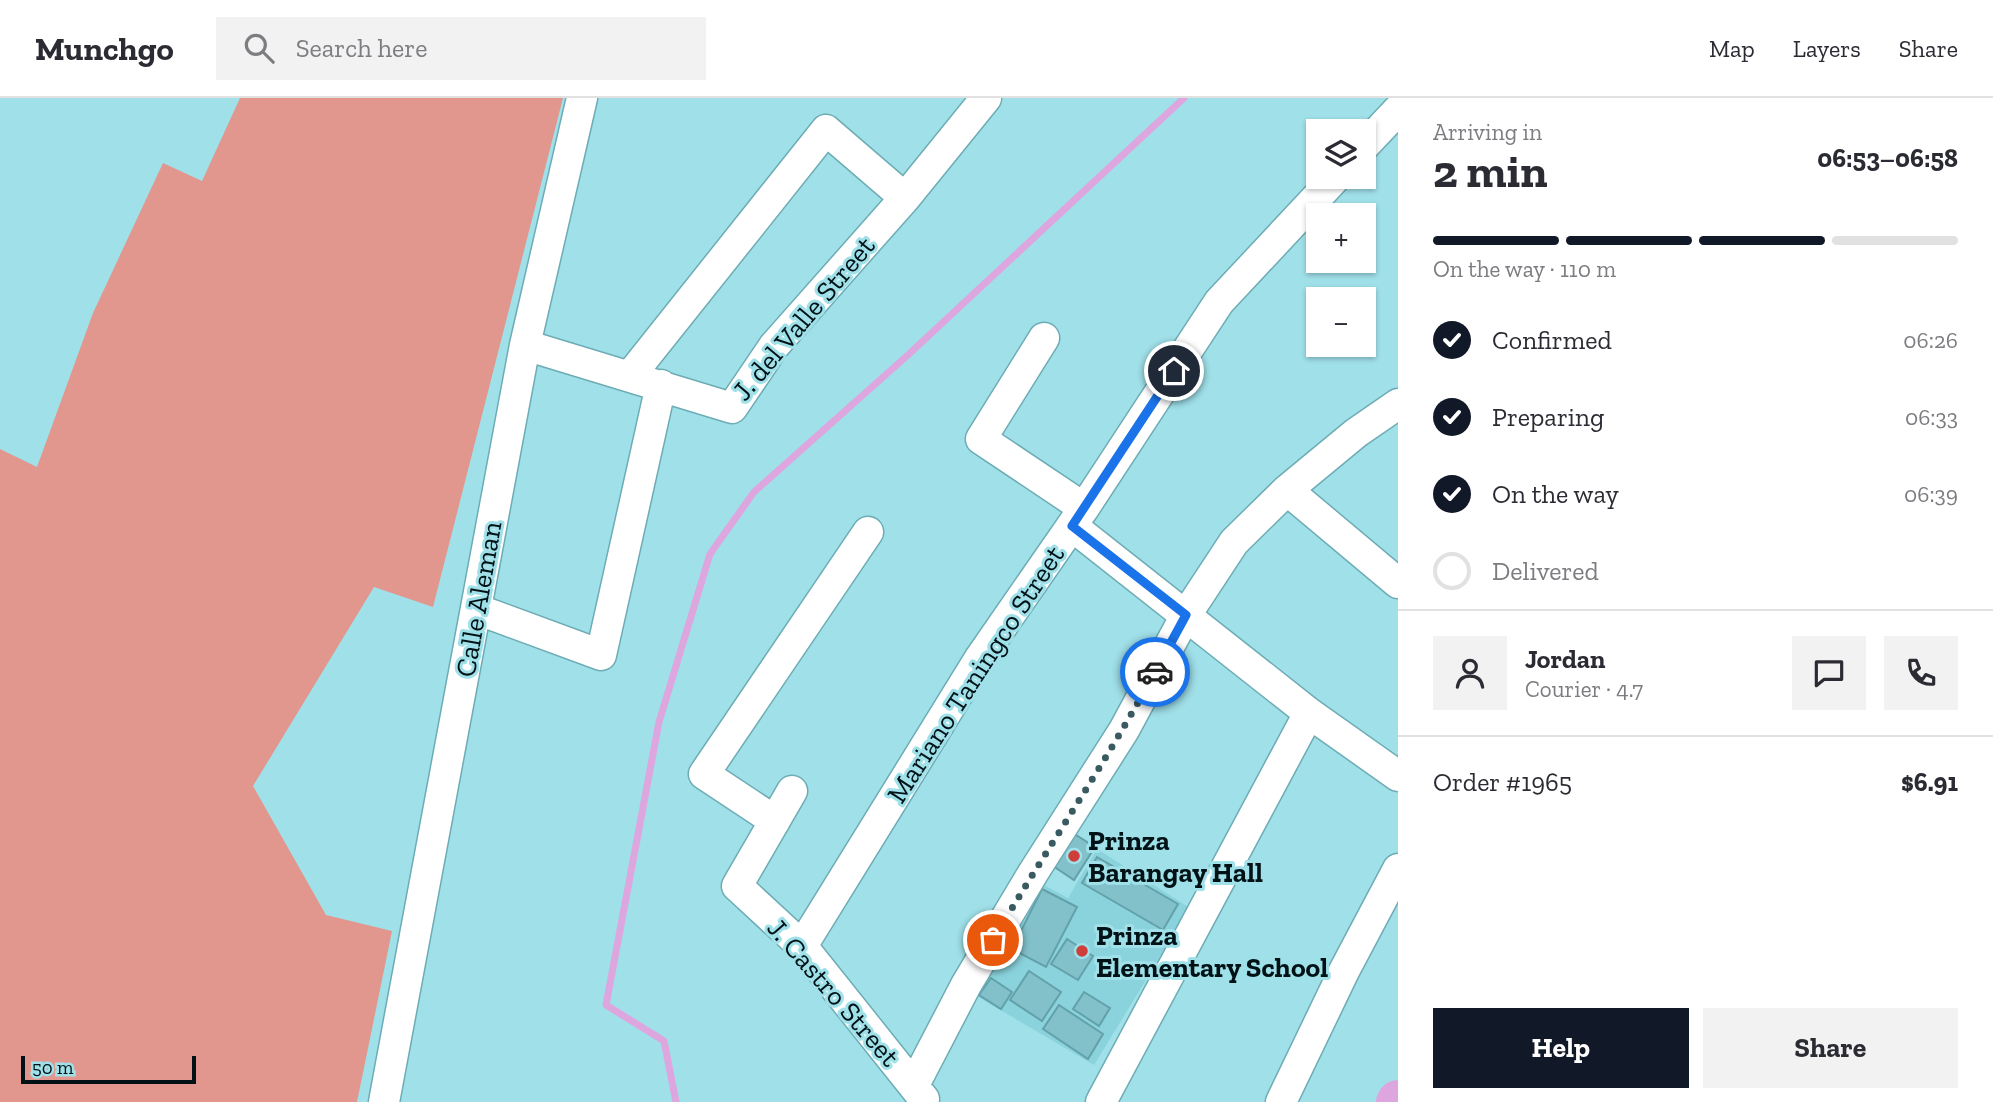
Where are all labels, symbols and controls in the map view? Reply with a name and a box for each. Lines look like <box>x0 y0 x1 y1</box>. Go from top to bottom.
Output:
search box <box>216 17 706 80</box>
text: Munchgo <box>35 29 174 68</box>
icon: search <box>240 29 278 67</box>
text: Search here <box>296 32 427 64</box>
text: Map <box>1709 34 1755 63</box>
text: Layers <box>1793 34 1861 63</box>
text: Share <box>1899 34 1958 63</box>
text: Arriving in <box>1433 118 1542 146</box>
map controls <box>1306 119 1376 357</box>
button: layers <box>1306 119 1376 189</box>
text: 06:53–06:58 <box>1817 142 1958 174</box>
text: 2 min <box>1433 144 1548 199</box>
button: + <box>1306 203 1376 273</box>
street label: J. del Valle Street <box>725 229 882 407</box>
text: On the way · 110 m <box>1433 255 1616 283</box>
button: − <box>1306 287 1376 357</box>
icon: check <box>1433 321 1471 359</box>
text: Confirmed <box>1492 324 1612 356</box>
text: 06:26 <box>1903 326 1958 354</box>
pin <box>1144 341 1204 401</box>
icon: home <box>1155 352 1193 390</box>
icon: check <box>1433 398 1471 436</box>
text: Preparing <box>1492 401 1604 433</box>
text: 06:33 <box>1905 403 1958 431</box>
icon: check <box>1433 475 1471 513</box>
text: On the way <box>1492 478 1619 510</box>
text: 06:39 <box>1904 480 1958 508</box>
street label: Calle Aleman <box>449 519 508 680</box>
street label: Mariano Taningco Street <box>880 539 1071 809</box>
text: Delivered <box>1492 555 1599 587</box>
button: person <box>1433 636 1507 710</box>
button: chat <box>1792 636 1866 710</box>
button: phone <box>1884 636 1958 710</box>
courier <box>1120 637 1190 707</box>
text: Jordan <box>1525 643 1605 675</box>
icon: car <box>1136 653 1174 691</box>
text: Courier · 4.7 <box>1525 675 1643 703</box>
text: Order #1965 <box>1433 766 1572 798</box>
text: $6.91 <box>1901 766 1958 798</box>
place label: Prinza Barangay Hall <box>1088 824 1263 889</box>
marker: Prinza Barangay Hall <box>1066 848 1082 864</box>
pin <box>963 910 1023 970</box>
street label: J. Castro Street <box>761 912 907 1073</box>
place label: Prinza Elementary School <box>1096 919 1328 984</box>
icon: bag <box>974 921 1012 959</box>
marker: Prinza Elementary School <box>1074 943 1090 959</box>
button: Help <box>1433 1008 1689 1088</box>
button: Share <box>1703 1008 1958 1088</box>
scale bar <box>21 1053 196 1085</box>
text: 50 m <box>32 1056 73 1079</box>

